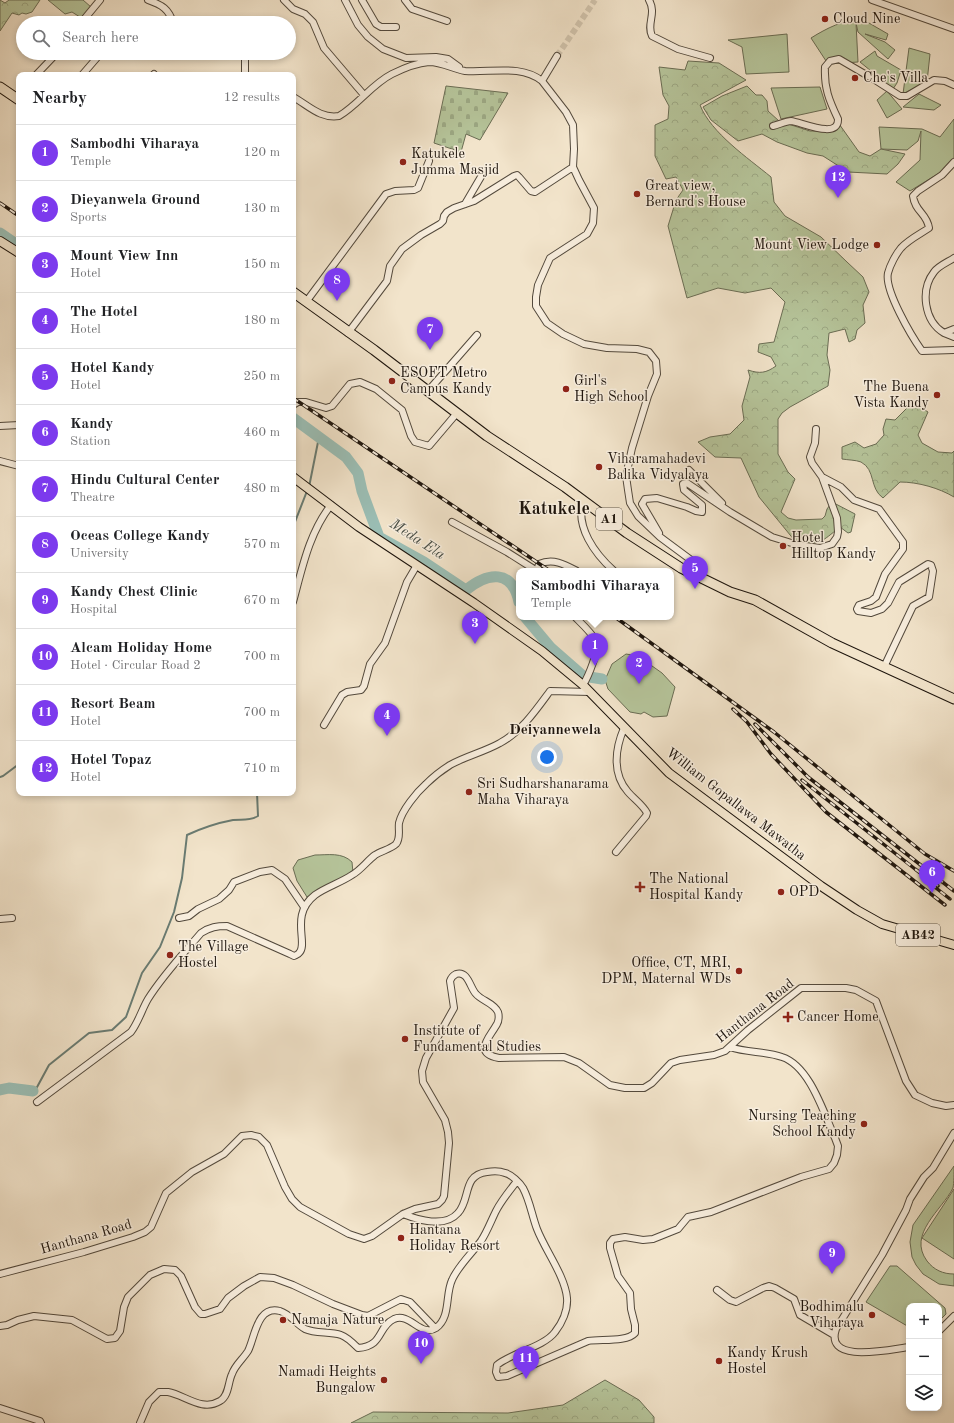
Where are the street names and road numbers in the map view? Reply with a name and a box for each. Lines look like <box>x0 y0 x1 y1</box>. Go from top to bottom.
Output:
road number: A1 <box>596 508 622 530</box>
street label: William Gopallawa Mawatha <box>663 745 809 863</box>
road number: AB42 <box>896 924 940 946</box>
street label: Hanthana Road <box>713 976 797 1046</box>
street label: Hanthana Road <box>39 1217 133 1257</box>

